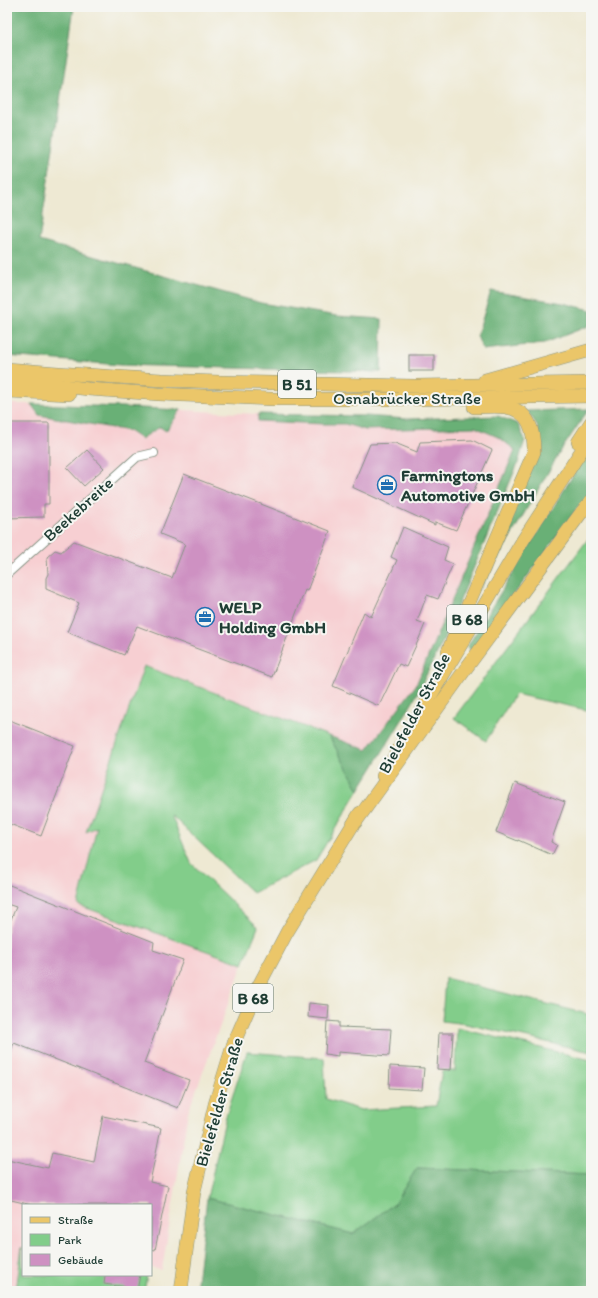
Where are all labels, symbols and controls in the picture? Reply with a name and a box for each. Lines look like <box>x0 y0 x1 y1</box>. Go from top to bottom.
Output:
road number: B 51 <box>278 370 316 398</box>
street label: Osnabrücker Straße <box>333 388 481 408</box>
place label: Farmingtons Automotive GmbH <box>400 465 535 505</box>
street label: Beekebreite <box>39 473 117 545</box>
office icon: Farmingtons Automotive GmbH <box>376 474 398 496</box>
place label: WELP Holding GmbH <box>219 597 326 638</box>
road number: B 68 <box>447 605 487 633</box>
office icon: WELP Holding GmbH <box>194 606 216 628</box>
street label: Bielefelder Straße <box>374 649 454 777</box>
road number: B 68 <box>233 984 273 1012</box>
street label: Bielefelder Straße <box>191 1035 247 1169</box>
legend <box>22 1204 152 1276</box>
text: Straße <box>58 1213 93 1227</box>
text: Park <box>58 1233 82 1247</box>
text: Gebäude <box>58 1253 103 1267</box>

